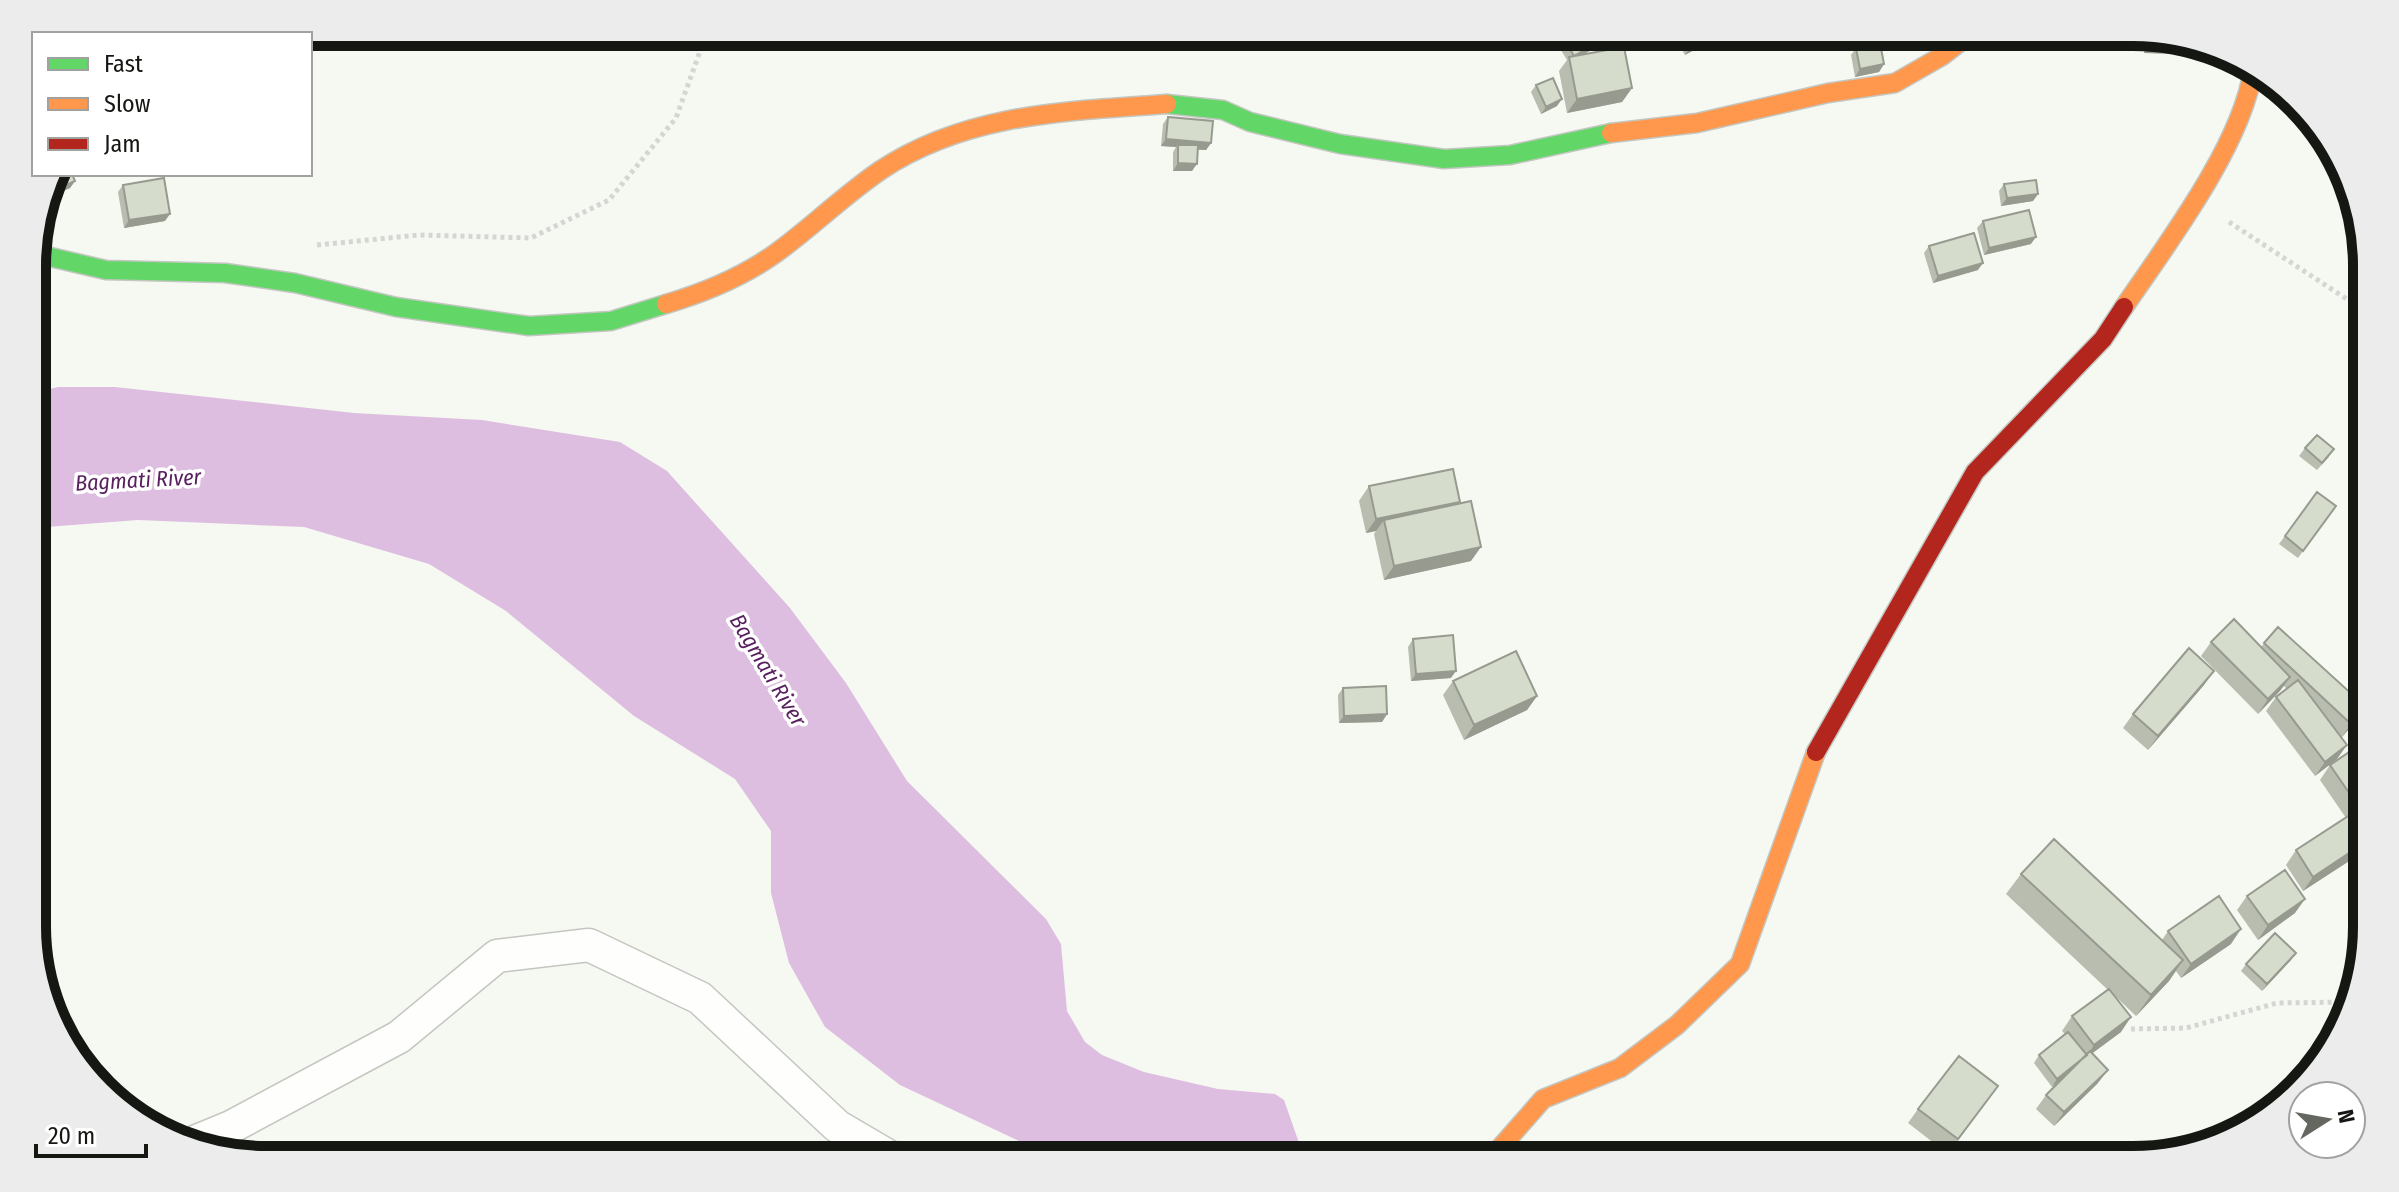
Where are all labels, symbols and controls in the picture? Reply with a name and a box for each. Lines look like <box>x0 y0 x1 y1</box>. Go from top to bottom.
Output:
legend <box>32 32 312 176</box>
text: Fast <box>104 50 143 78</box>
text: Slow <box>104 90 151 118</box>
text: Jam <box>104 130 141 158</box>
water label: Bagmati River <box>74 463 203 497</box>
water label: Bagmati River <box>724 609 813 732</box>
north arrow <box>2287 1080 2367 1160</box>
text: N <box>2332 1107 2361 1125</box>
scale bar <box>36 1108 146 1158</box>
text: 20 m <box>48 1122 95 1150</box>

